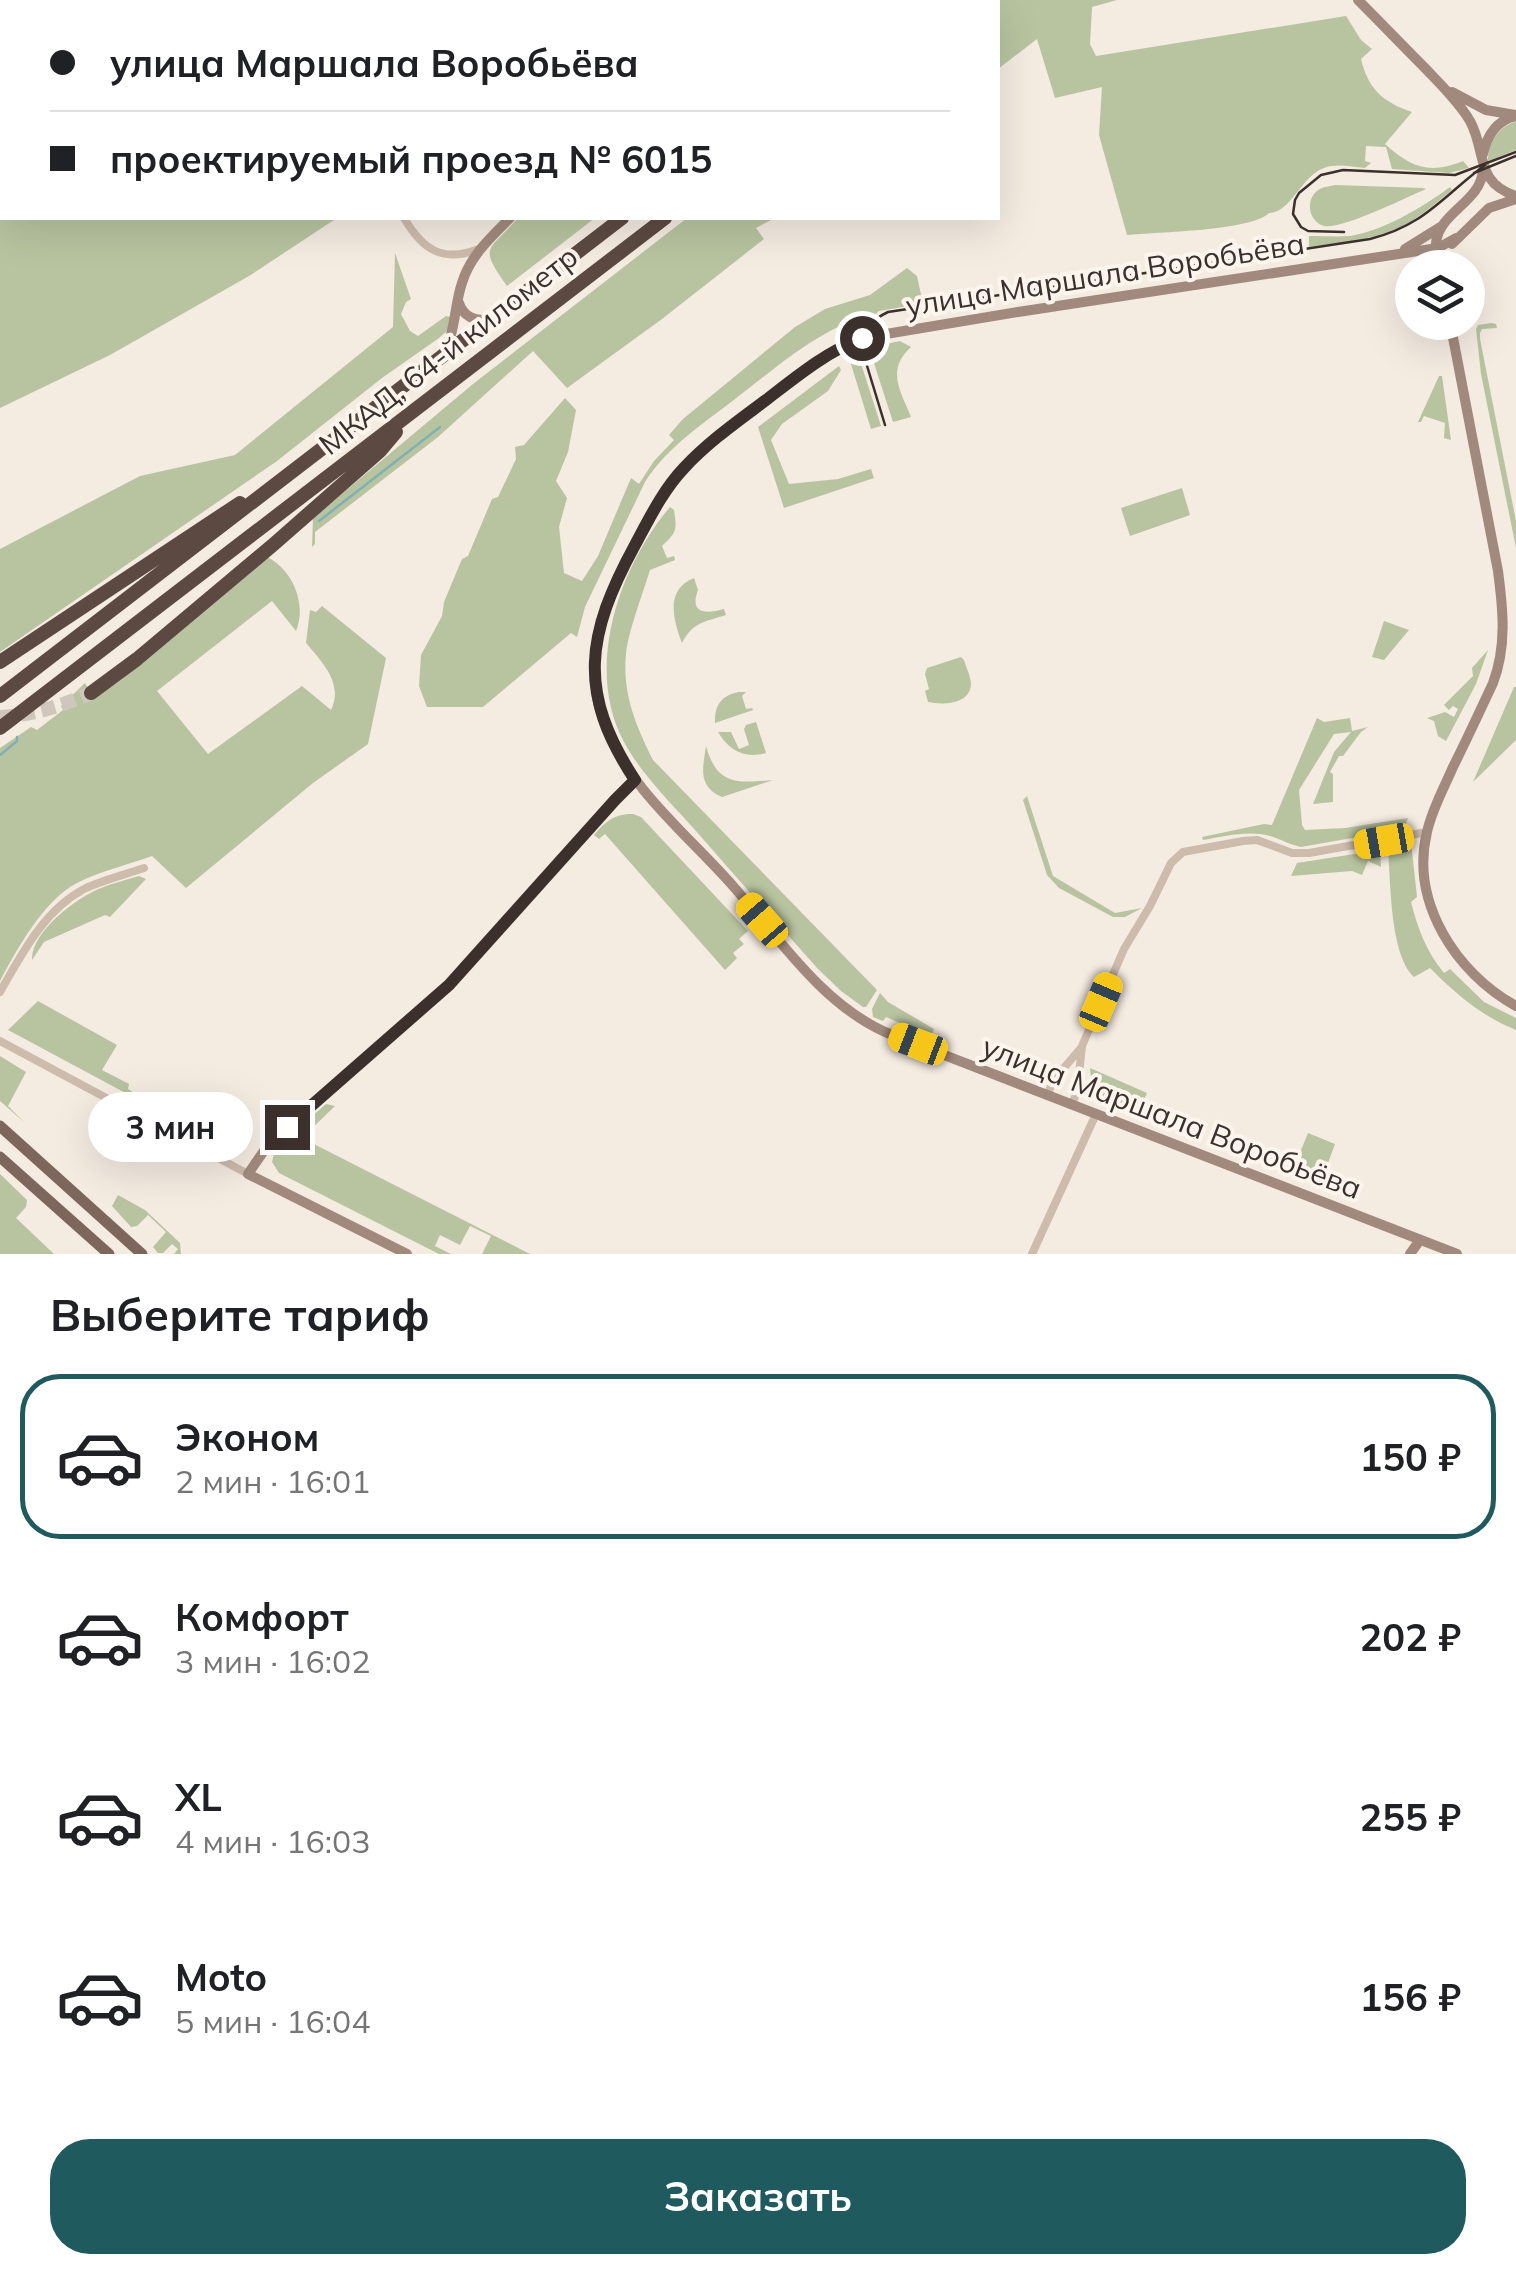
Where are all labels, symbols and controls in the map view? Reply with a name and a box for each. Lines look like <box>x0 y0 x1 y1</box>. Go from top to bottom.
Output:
text: улица Маршала Воробьёва <box>110 39 639 87</box>
text: проектируемый проезд № 6015 <box>110 135 712 183</box>
street label: улица Маршала Воробьёва <box>903 224 1307 324</box>
street label: МКАД, 64-й километр <box>311 237 585 463</box>
map controls <box>1395 250 1485 340</box>
button: layers <box>1395 250 1485 340</box>
route start <box>840 316 885 361</box>
car <box>1352 821 1416 861</box>
car <box>731 888 793 952</box>
car <box>1075 969 1127 1035</box>
car <box>885 1019 951 1069</box>
street label: улица Маршала Воробьёва <box>977 1027 1367 1207</box>
callout: 3 мин <box>87 1092 252 1162</box>
route end <box>265 1105 310 1150</box>
text: 3 мин <box>126 1107 215 1147</box>
text: Выберите тариф <box>50 1286 430 1342</box>
icon: car <box>55 1412 145 1502</box>
text: Эконом <box>175 1413 319 1461</box>
text: 150 ₽ <box>1359 1433 1461 1481</box>
text: 2 мин · 16:01 <box>175 1461 370 1501</box>
icon: car <box>55 1592 145 1682</box>
text: Комфорт <box>175 1593 349 1641</box>
text: 202 ₽ <box>1359 1613 1461 1661</box>
text: 3 мин · 16:02 <box>175 1641 370 1681</box>
icon: car <box>55 1772 145 1862</box>
text: XL <box>175 1773 222 1821</box>
text: 255 ₽ <box>1359 1793 1461 1841</box>
text: 4 мин · 16:03 <box>175 1821 370 1861</box>
icon: car <box>55 1952 145 2042</box>
text: Moto <box>175 1953 267 2001</box>
text: 156 ₽ <box>1359 1973 1461 2021</box>
text: 5 мин · 16:04 <box>175 2001 370 2041</box>
button: Заказать <box>50 2139 1466 2254</box>

